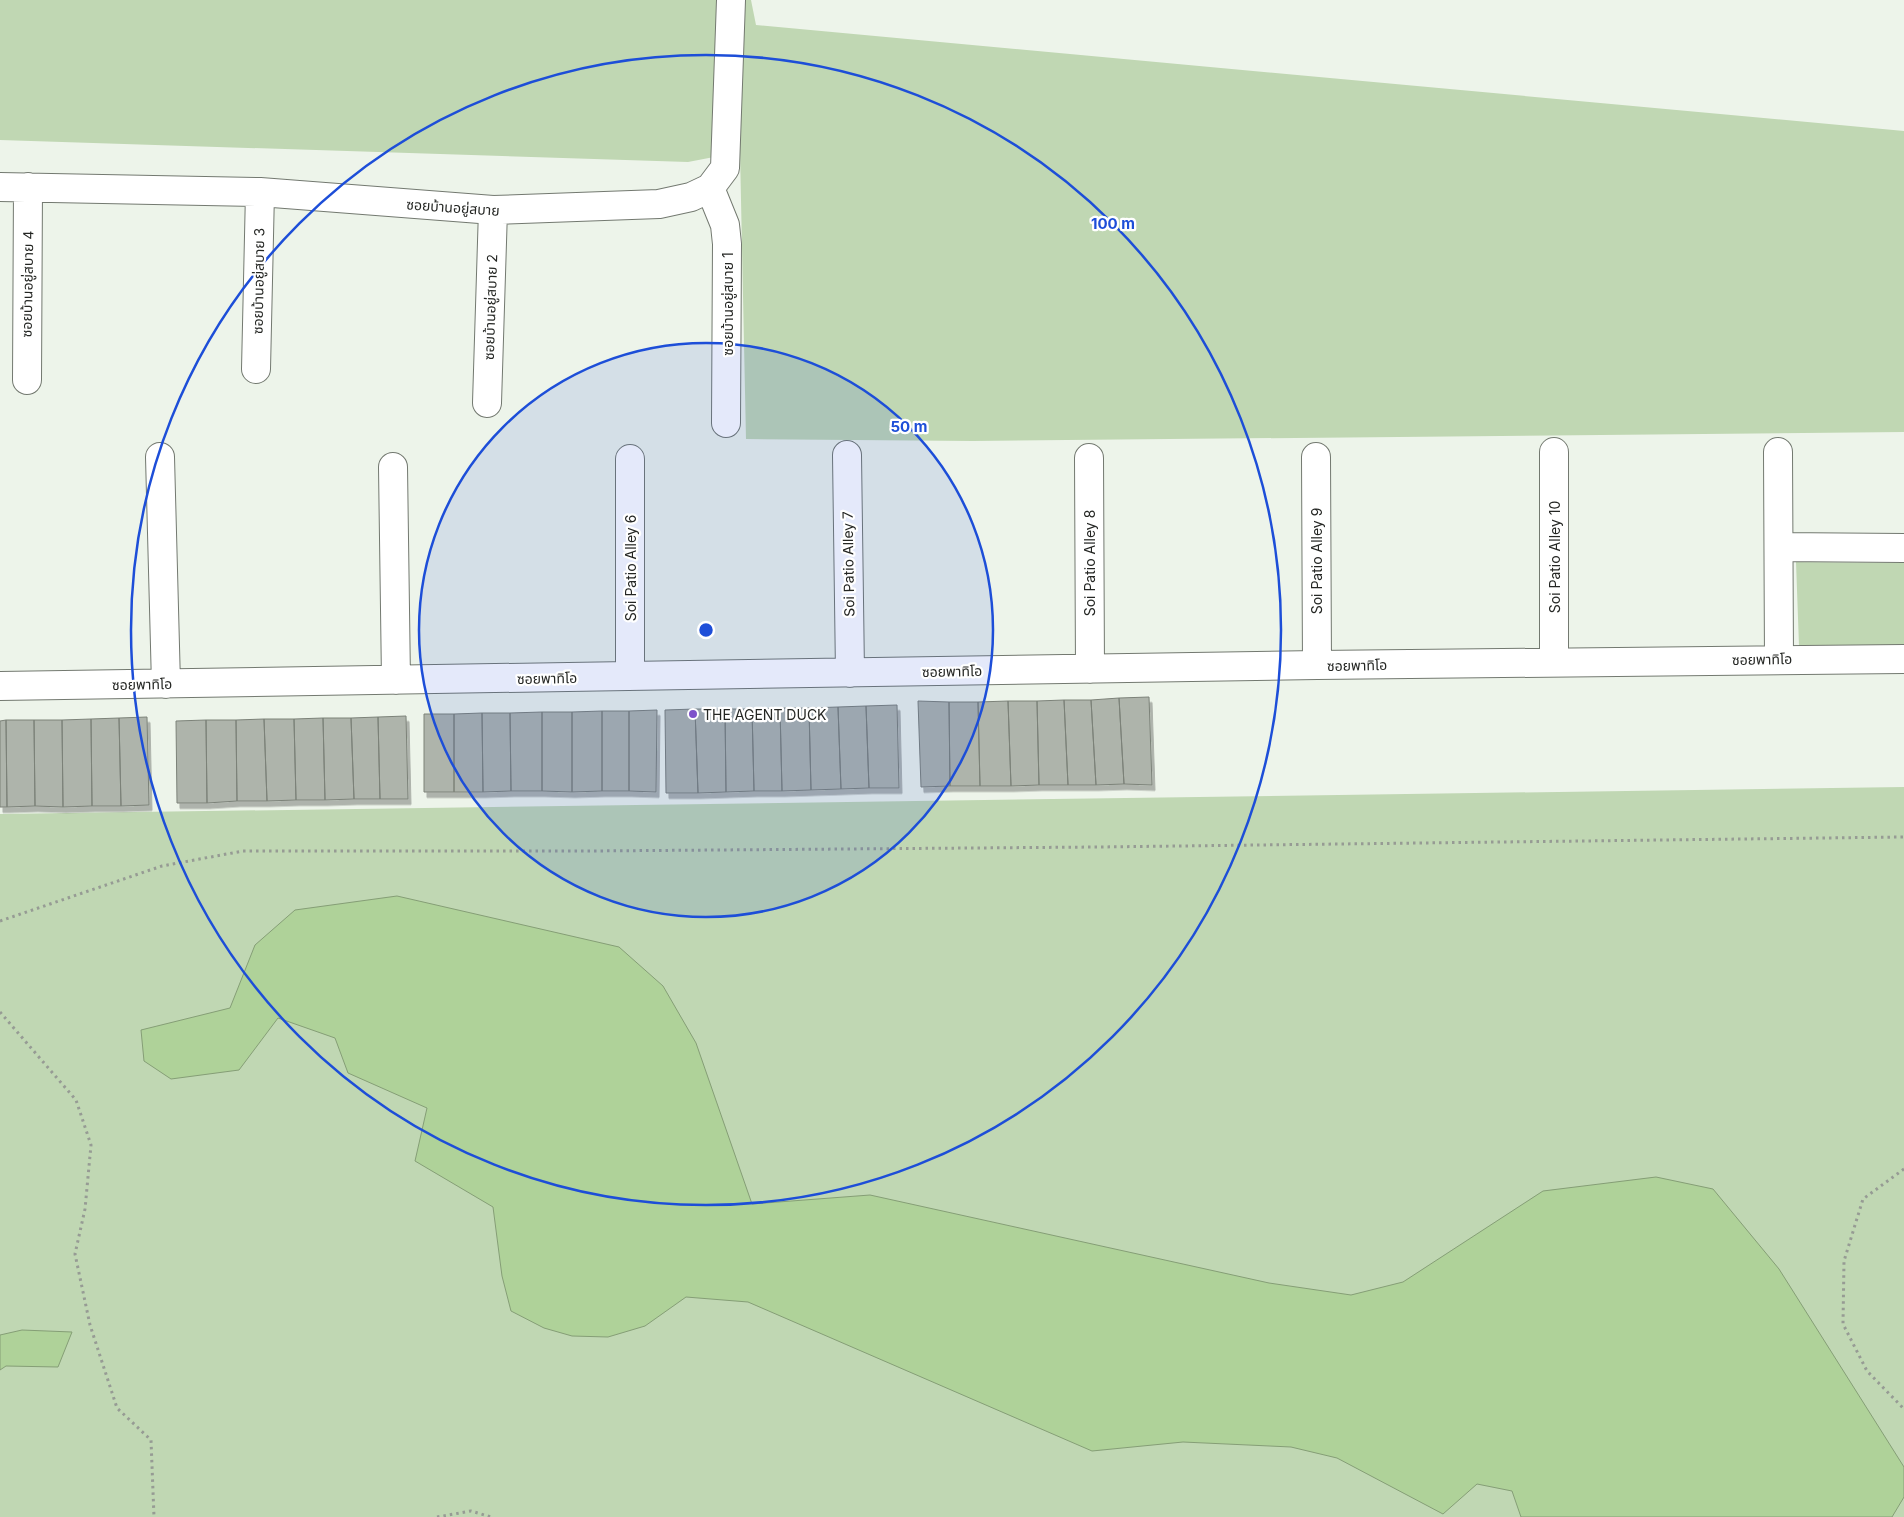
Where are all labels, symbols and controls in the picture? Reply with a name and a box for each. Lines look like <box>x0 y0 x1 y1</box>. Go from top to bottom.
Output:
street label: ซอยบ้านอยู่สบาย <box>406 195 500 220</box>
text: 100 m <box>1091 214 1135 233</box>
street label: ซอยบ้านอยู่สบาย 3 <box>249 228 268 334</box>
street label: ซอยบ้านอยู่สบาย 4 <box>18 231 37 337</box>
street label: ซอยบ้านอยู่สบาย 1 <box>719 252 737 356</box>
street label: ซอยบ้านอยู่สบาย 2 <box>480 254 501 360</box>
text: 50 m <box>891 417 927 436</box>
street label: Soi Patio Alley 10 <box>1546 501 1563 613</box>
street label: Soi Patio Alley 9 <box>1308 508 1325 614</box>
street label: Soi Patio Alley 8 <box>1081 510 1098 616</box>
street label: Soi Patio Alley 7 <box>839 511 857 617</box>
street label: Soi Patio Alley 6 <box>622 515 639 621</box>
centre of rings <box>697 621 715 639</box>
street label: ซอยพาทิโอ <box>1732 650 1792 668</box>
street label: ซอยพาทิโอ <box>1327 656 1387 674</box>
street label: ซอยพาทิโอ <box>922 662 982 680</box>
street label: ซอยพาทิโอ <box>517 669 577 687</box>
street label: ซอยพาทิโอ <box>112 675 172 693</box>
place label: THE AGENT DUCK <box>703 706 827 723</box>
marker: THE AGENT DUCK <box>687 708 699 720</box>

